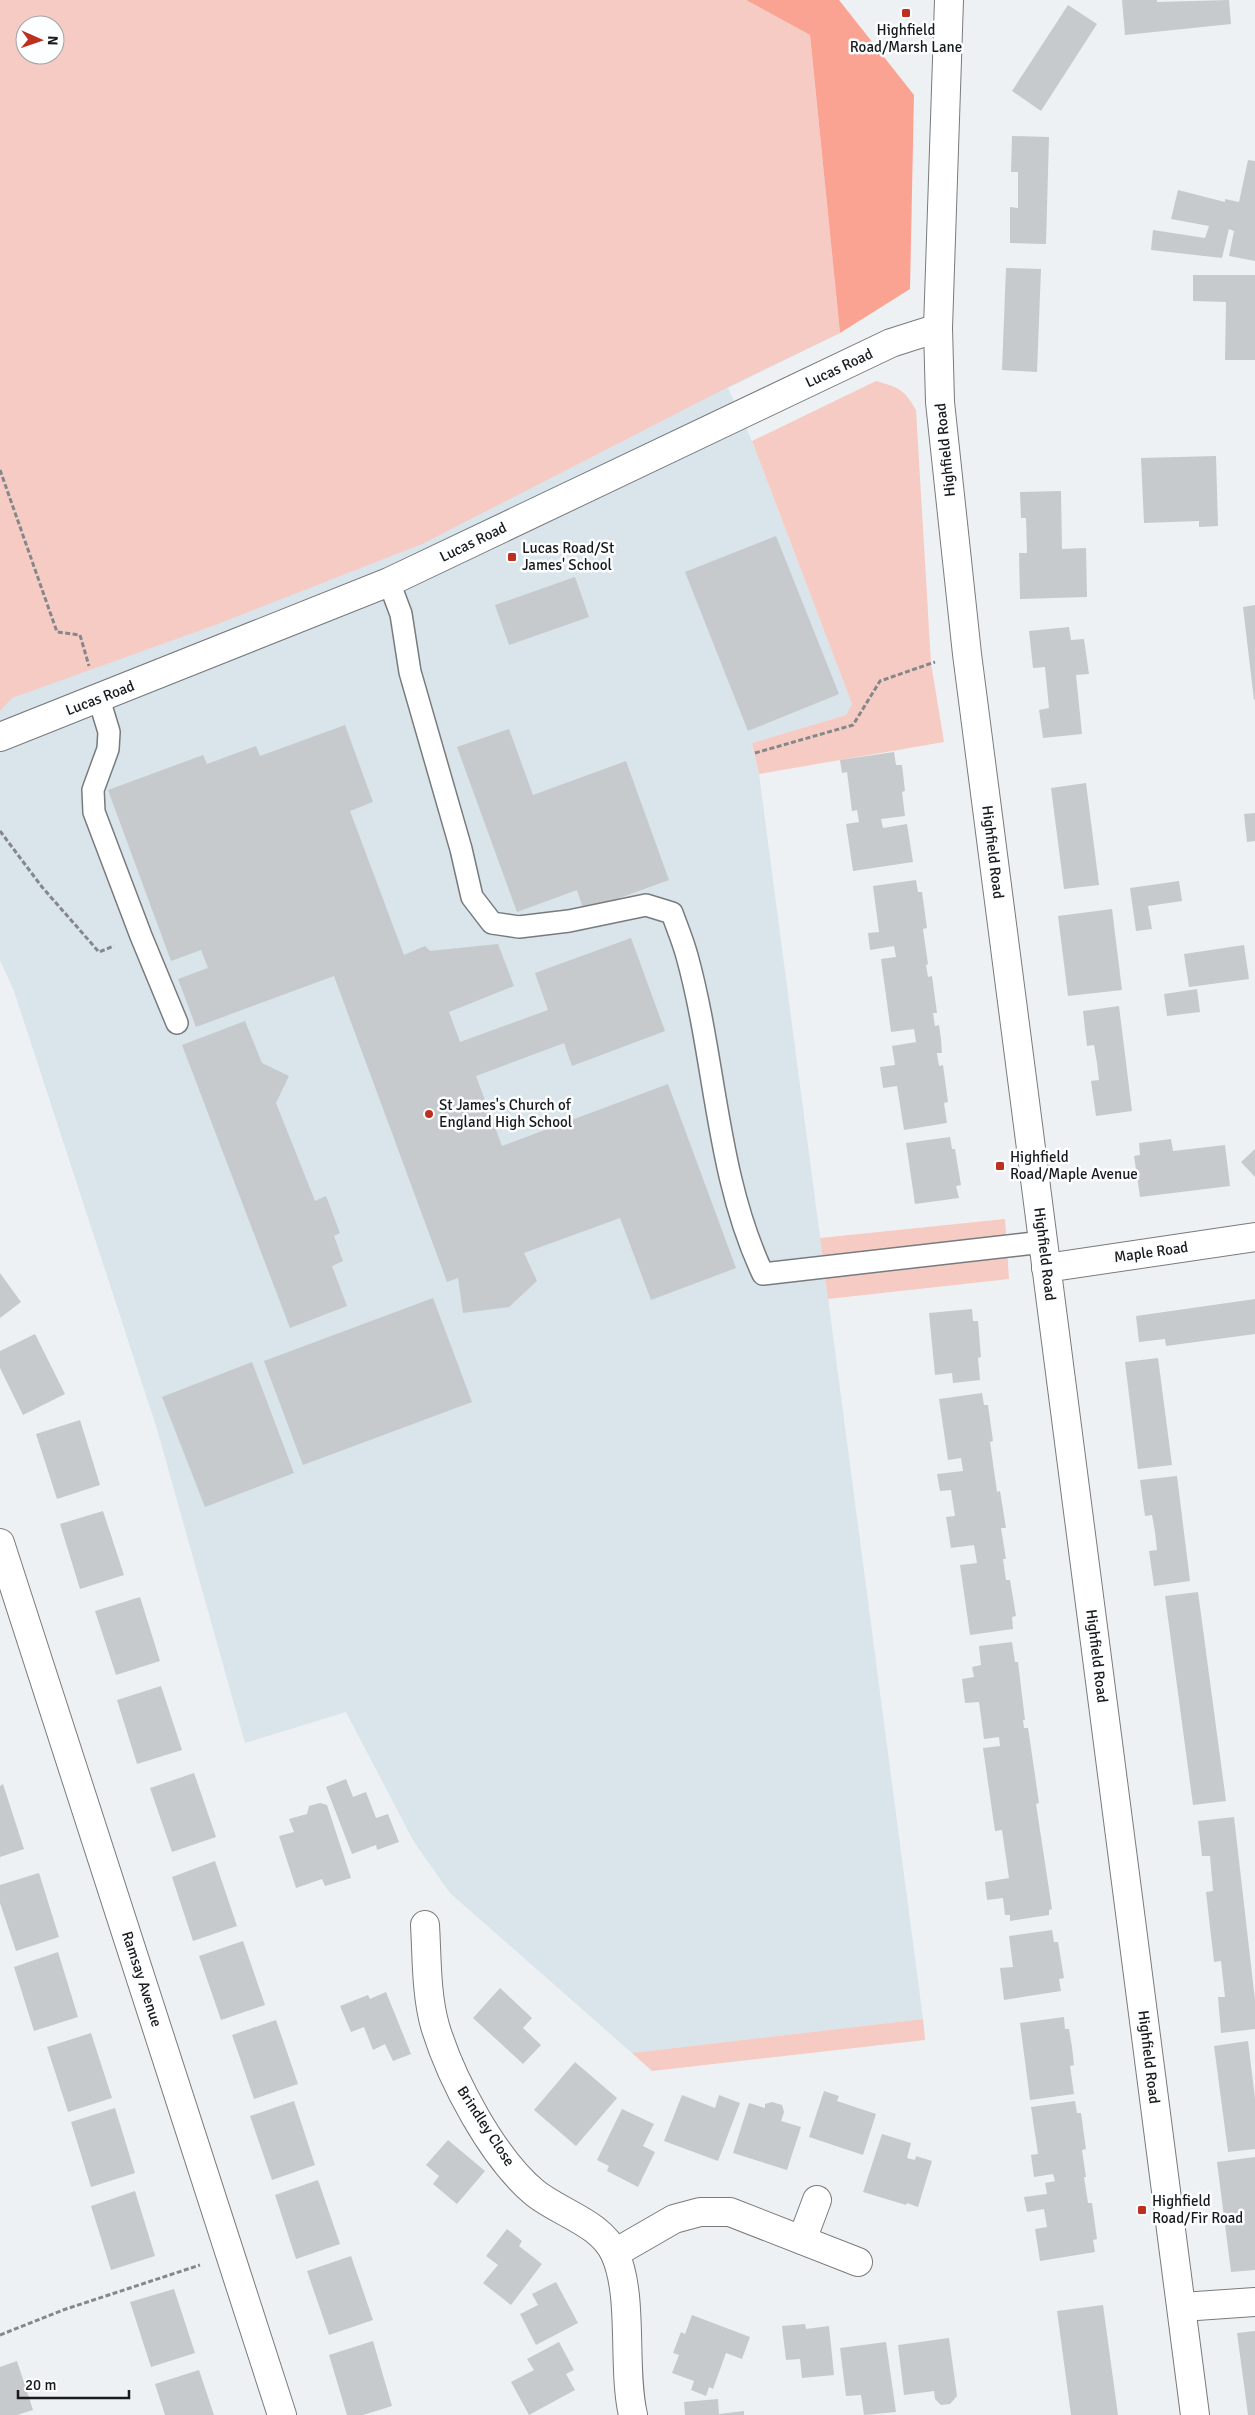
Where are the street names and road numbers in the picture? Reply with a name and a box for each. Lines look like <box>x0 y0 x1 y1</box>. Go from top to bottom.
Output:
street label: Lucas Road <box>802 345 876 391</box>
street label: Highfield Road <box>931 402 959 498</box>
street label: Lucas Road <box>437 518 509 566</box>
street label: Lucas Road <box>63 677 137 719</box>
street label: Highfield Road <box>978 804 1008 900</box>
street label: Highfield Road <box>1030 1206 1060 1302</box>
street label: Maple Road <box>1113 1238 1189 1266</box>
street label: Highfield Road <box>1082 1608 1112 1704</box>
street label: Ramsay Avenue <box>118 1929 166 2029</box>
street label: Highfield Road <box>1134 2009 1164 2105</box>
street label: Brindley Close <box>453 2083 519 2169</box>

